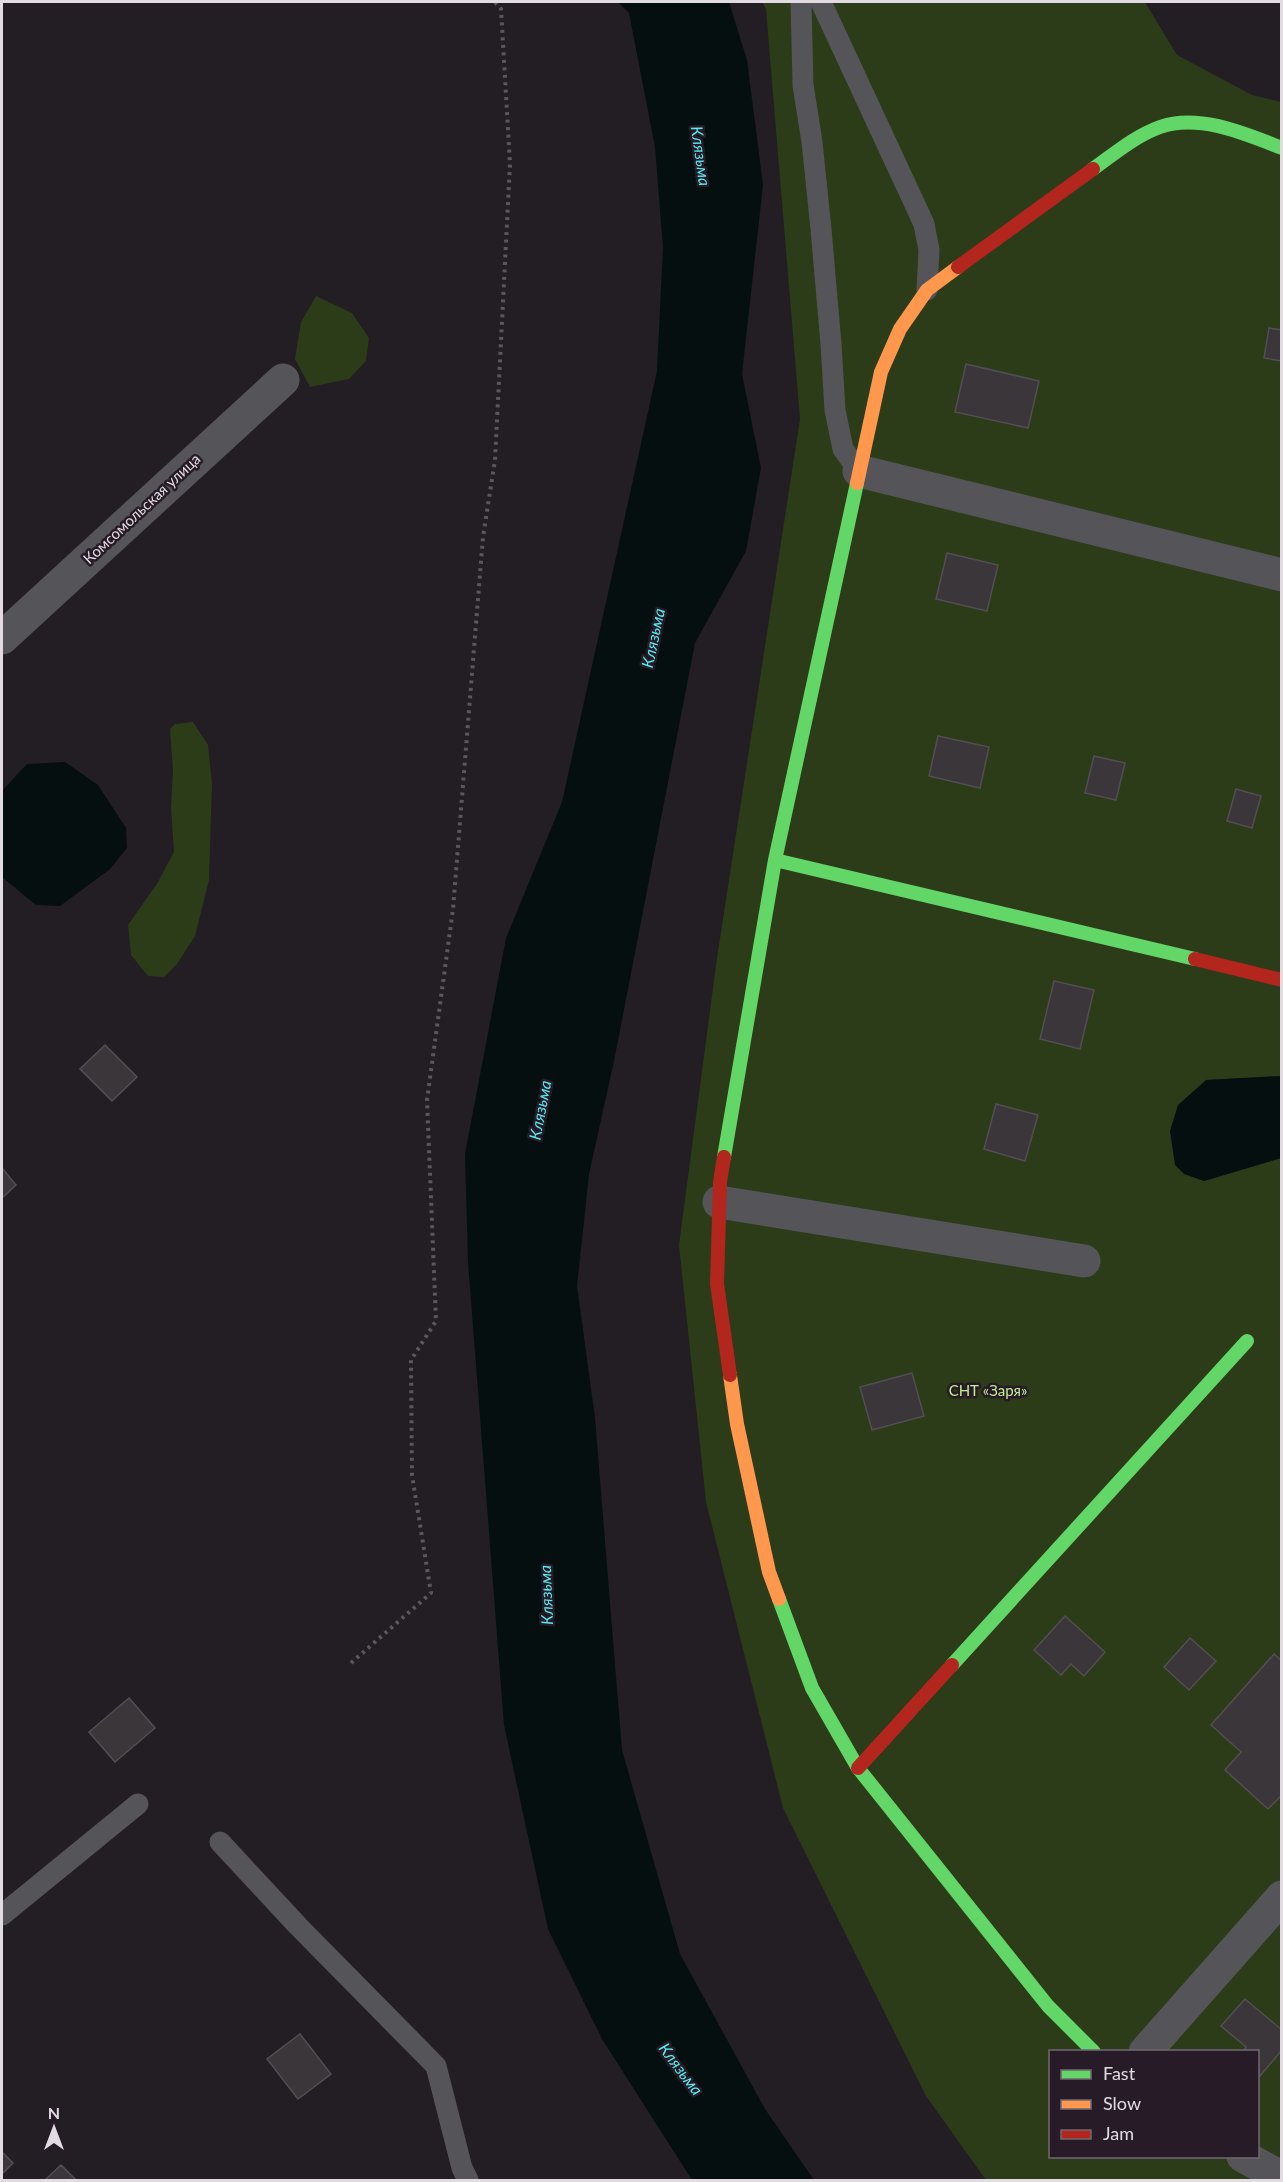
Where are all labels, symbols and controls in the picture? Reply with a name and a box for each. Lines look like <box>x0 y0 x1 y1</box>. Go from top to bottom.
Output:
water label: Клязьма <box>688 125 715 187</box>
street label: Комсомольская улица <box>79 449 204 567</box>
water label: Клязьма <box>637 607 668 669</box>
water label: Клязьма <box>524 1079 555 1141</box>
park label: СНТ «Заря» <box>949 1381 1027 1399</box>
water label: Клязьма <box>535 1565 556 1625</box>
water label: Клязьма <box>656 2039 707 2098</box>
legend <box>1049 2050 1259 2158</box>
text: Fast <box>1103 2062 1136 2084</box>
text: Slow <box>1103 2092 1141 2114</box>
north arrow <box>24 2098 84 2158</box>
text: N <box>48 2103 60 2122</box>
text: Jam <box>1103 2122 1134 2144</box>

